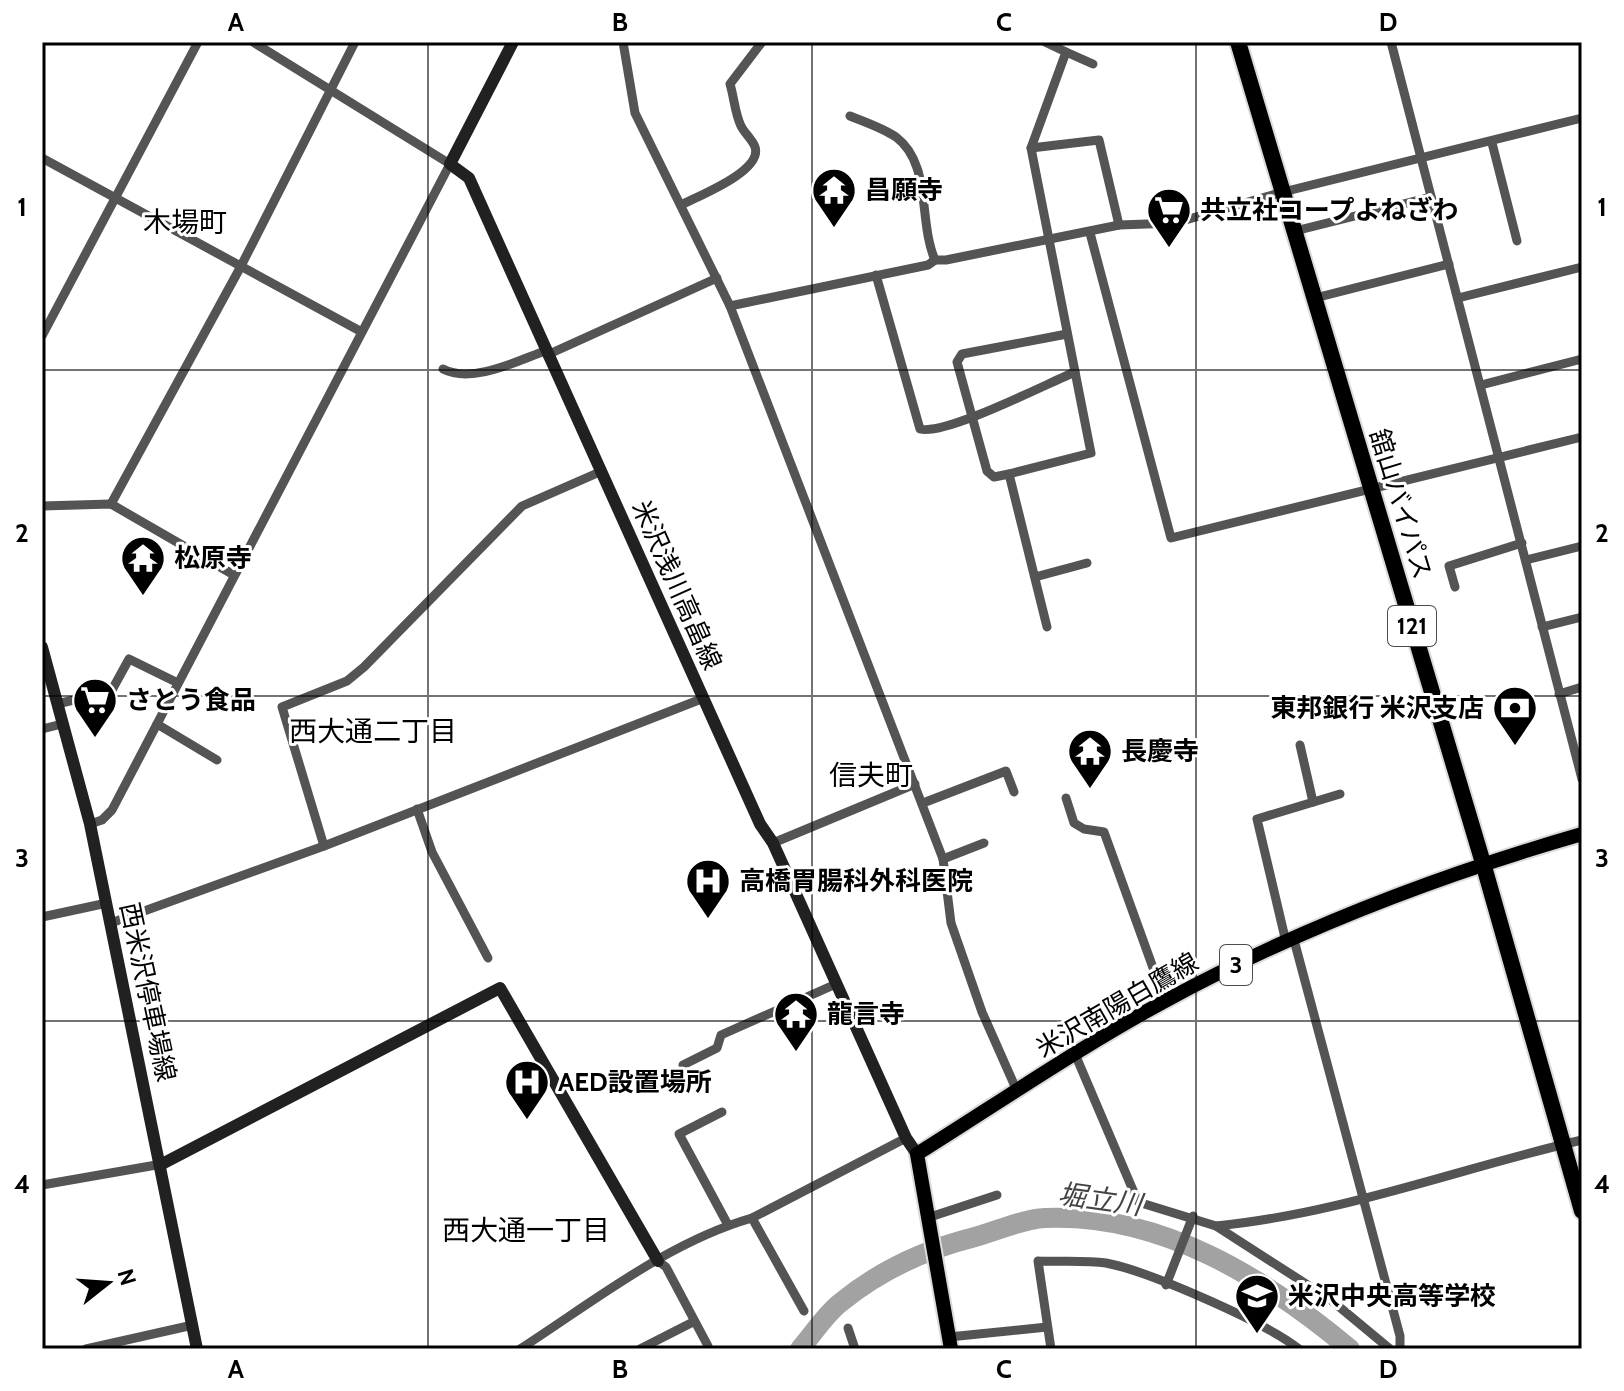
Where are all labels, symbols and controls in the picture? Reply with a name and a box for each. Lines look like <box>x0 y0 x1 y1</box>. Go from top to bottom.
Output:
text: A <box>228 6 245 38</box>
text: B <box>612 6 628 38</box>
text: C <box>996 6 1012 38</box>
text: D <box>1379 6 1397 38</box>
temple icon: 昌願寺 <box>810 166 858 229</box>
place label: 昌願寺 <box>865 174 943 206</box>
supermarket icon: 共立社コープよねざわ <box>1145 186 1193 249</box>
text: 1 <box>17 191 27 223</box>
text: 1 <box>1597 191 1607 223</box>
place label: 共立社コープよねざわ <box>1200 194 1458 226</box>
district label: 木場町 <box>143 205 227 239</box>
street label: 舘山バイパス <box>1363 425 1439 583</box>
street label: 米沢浅川高畠線 <box>625 495 729 675</box>
text: 2 <box>15 517 29 549</box>
text: 2 <box>1595 517 1609 549</box>
temple icon: 松原寺 <box>119 534 167 597</box>
place label: 松原寺 <box>174 542 252 574</box>
road number: 121 <box>1388 606 1436 646</box>
supermarket icon: さとう食品 <box>71 676 119 739</box>
place label: さとう食品 <box>126 684 256 716</box>
bank icon: 東邦銀行 米沢支店 <box>1491 684 1539 747</box>
place label: 東邦銀行 米沢支店 <box>1270 692 1484 724</box>
district label: 西大通二丁目 <box>289 714 457 748</box>
temple icon: 長慶寺 <box>1066 727 1114 790</box>
place label: 長慶寺 <box>1121 735 1199 767</box>
district label: 信夫町 <box>829 758 913 792</box>
text: 3 <box>15 842 29 874</box>
text: 3 <box>1595 842 1609 874</box>
hospital icon: 高橋胃腸科外科医院 <box>684 857 732 920</box>
place label: 高橋胃腸科外科医院 <box>739 865 973 897</box>
street label: 西米沢停車場線 <box>113 900 183 1084</box>
road number: 3 <box>1220 945 1252 985</box>
street label: 米沢南陽白鷹線 <box>1030 946 1204 1064</box>
temple icon: 龍言寺 <box>772 990 820 1053</box>
place label: 龍言寺 <box>827 998 905 1030</box>
hospital icon: AED設置場所 <box>503 1058 551 1121</box>
place label: AED設置場所 <box>558 1066 712 1098</box>
text: 4 <box>14 1168 30 1200</box>
text: 4 <box>1594 1168 1610 1200</box>
water label: 堀立川 <box>1056 1176 1147 1222</box>
district label: 西大通一丁目 <box>442 1213 610 1247</box>
north arrow <box>68 1243 148 1323</box>
text: N <box>111 1266 142 1289</box>
school or university icon: 米沢中央高等学校 <box>1233 1272 1281 1335</box>
place label: 米沢中央高等学校 <box>1288 1280 1496 1312</box>
text: A <box>228 1353 245 1385</box>
text: B <box>612 1353 628 1385</box>
text: C <box>996 1353 1012 1385</box>
text: D <box>1379 1353 1397 1385</box>

